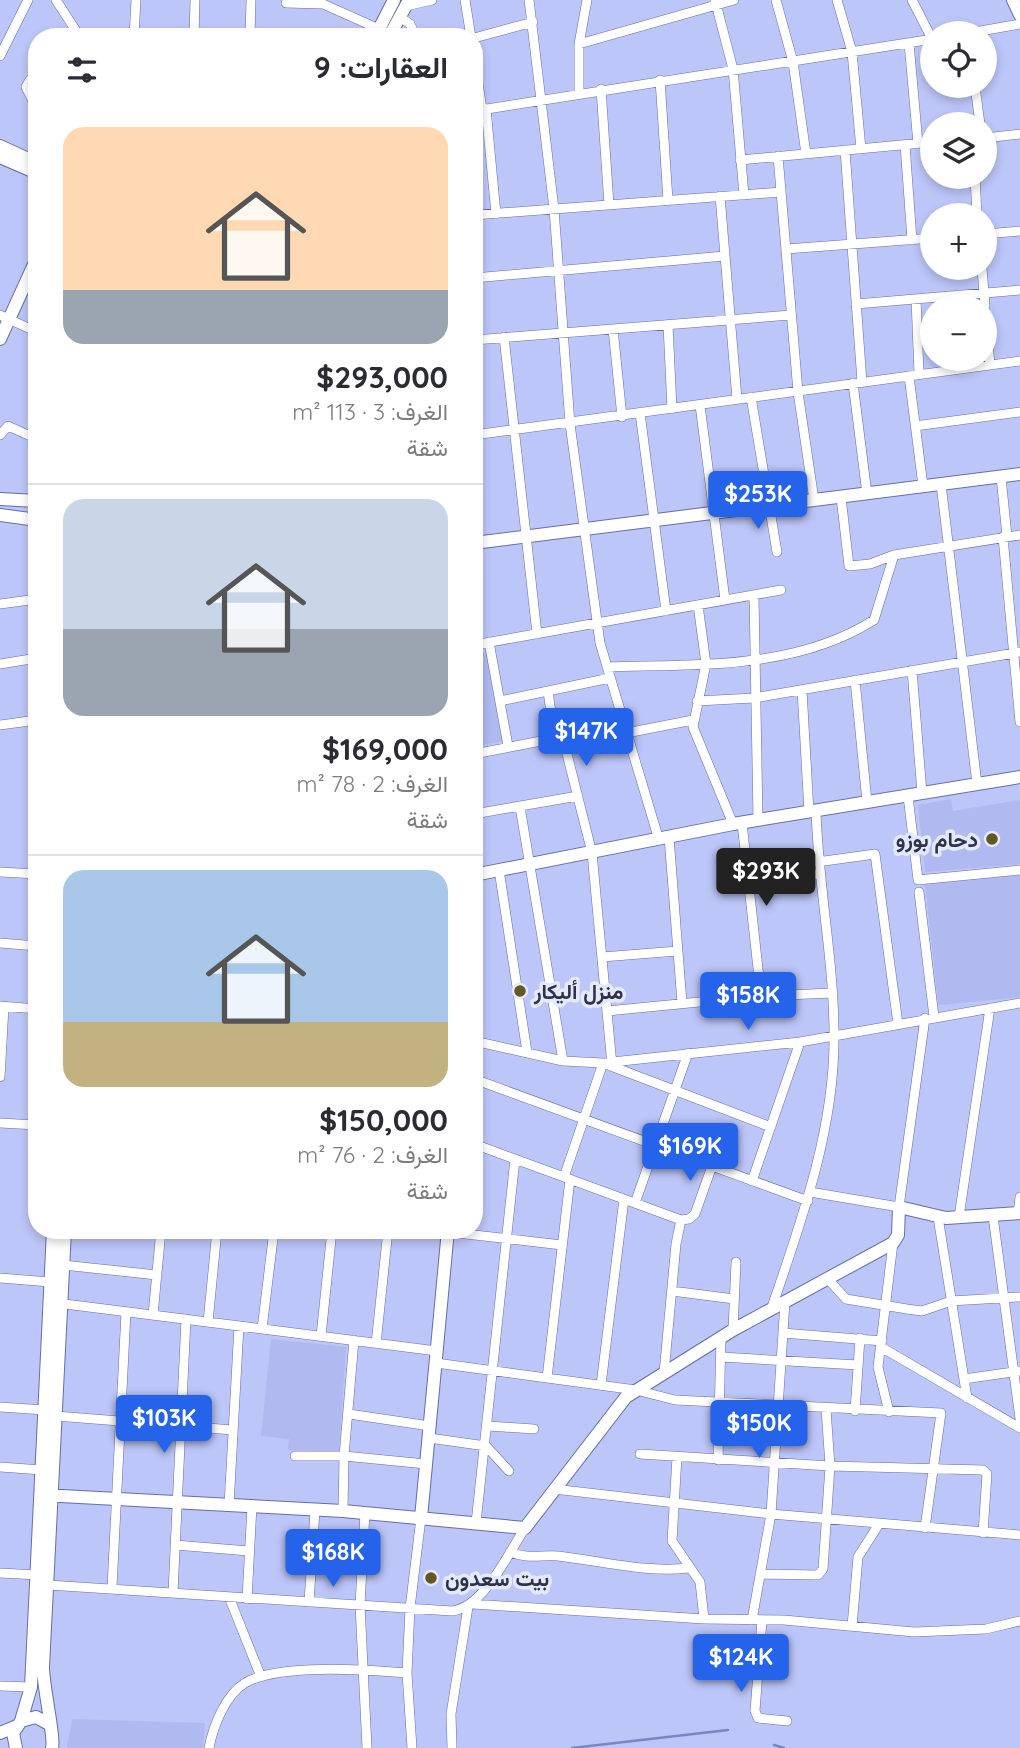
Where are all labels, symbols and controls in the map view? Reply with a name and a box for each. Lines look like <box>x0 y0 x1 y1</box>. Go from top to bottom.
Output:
map controls <box>920 21 997 371</box>
button: locate <box>920 21 997 98</box>
text: العقارات: 9 <box>314 48 448 86</box>
icon: filters <box>63 51 101 89</box>
button: layers <box>920 112 997 189</box>
icon: home <box>193 173 319 299</box>
button: + <box>920 203 997 280</box>
button: − <box>920 294 997 371</box>
text: $293,000 <box>316 358 448 396</box>
text: الغرف: 3 · 113 m² <box>292 397 448 426</box>
text: شقة <box>406 433 448 462</box>
pin: $253K <box>709 472 807 531</box>
text: $253K <box>724 479 792 508</box>
icon: home <box>193 545 319 671</box>
pin: $147K <box>537 708 635 768</box>
text: $147K <box>554 716 618 745</box>
text: $169,000 <box>322 730 448 768</box>
text: الغرف: 2 · 78 m² <box>296 769 448 798</box>
text: شقة <box>406 805 448 834</box>
place label: دحام بوزو <box>896 826 978 854</box>
marker: دحام بوزو <box>984 831 1000 847</box>
pin: $293K <box>717 848 815 908</box>
text: $293K <box>732 856 800 885</box>
icon: home <box>193 916 319 1042</box>
pin: $158K <box>699 972 797 1032</box>
place label: منزل أليكار <box>533 978 623 1005</box>
text: $158K <box>716 980 780 1009</box>
marker: منزل أليكار <box>512 983 528 999</box>
text: $150,000 <box>319 1101 448 1139</box>
pin: $169K <box>641 1124 739 1183</box>
text: $169K <box>658 1131 722 1160</box>
text: الغرف: 2 · 76 m² <box>297 1140 448 1169</box>
text: شقة <box>406 1176 448 1205</box>
pin: $103K <box>115 1396 213 1455</box>
pin: $150K <box>710 1400 808 1460</box>
text: $103K <box>132 1403 196 1432</box>
text: $150K <box>726 1408 792 1437</box>
pin: $168K <box>284 1530 382 1589</box>
text: $168K <box>301 1537 365 1566</box>
place label: بيت سعدون <box>445 1565 549 1592</box>
marker: بيت سعدون <box>423 1570 439 1586</box>
pin: $124K <box>692 1634 790 1694</box>
text: $124K <box>709 1642 773 1671</box>

